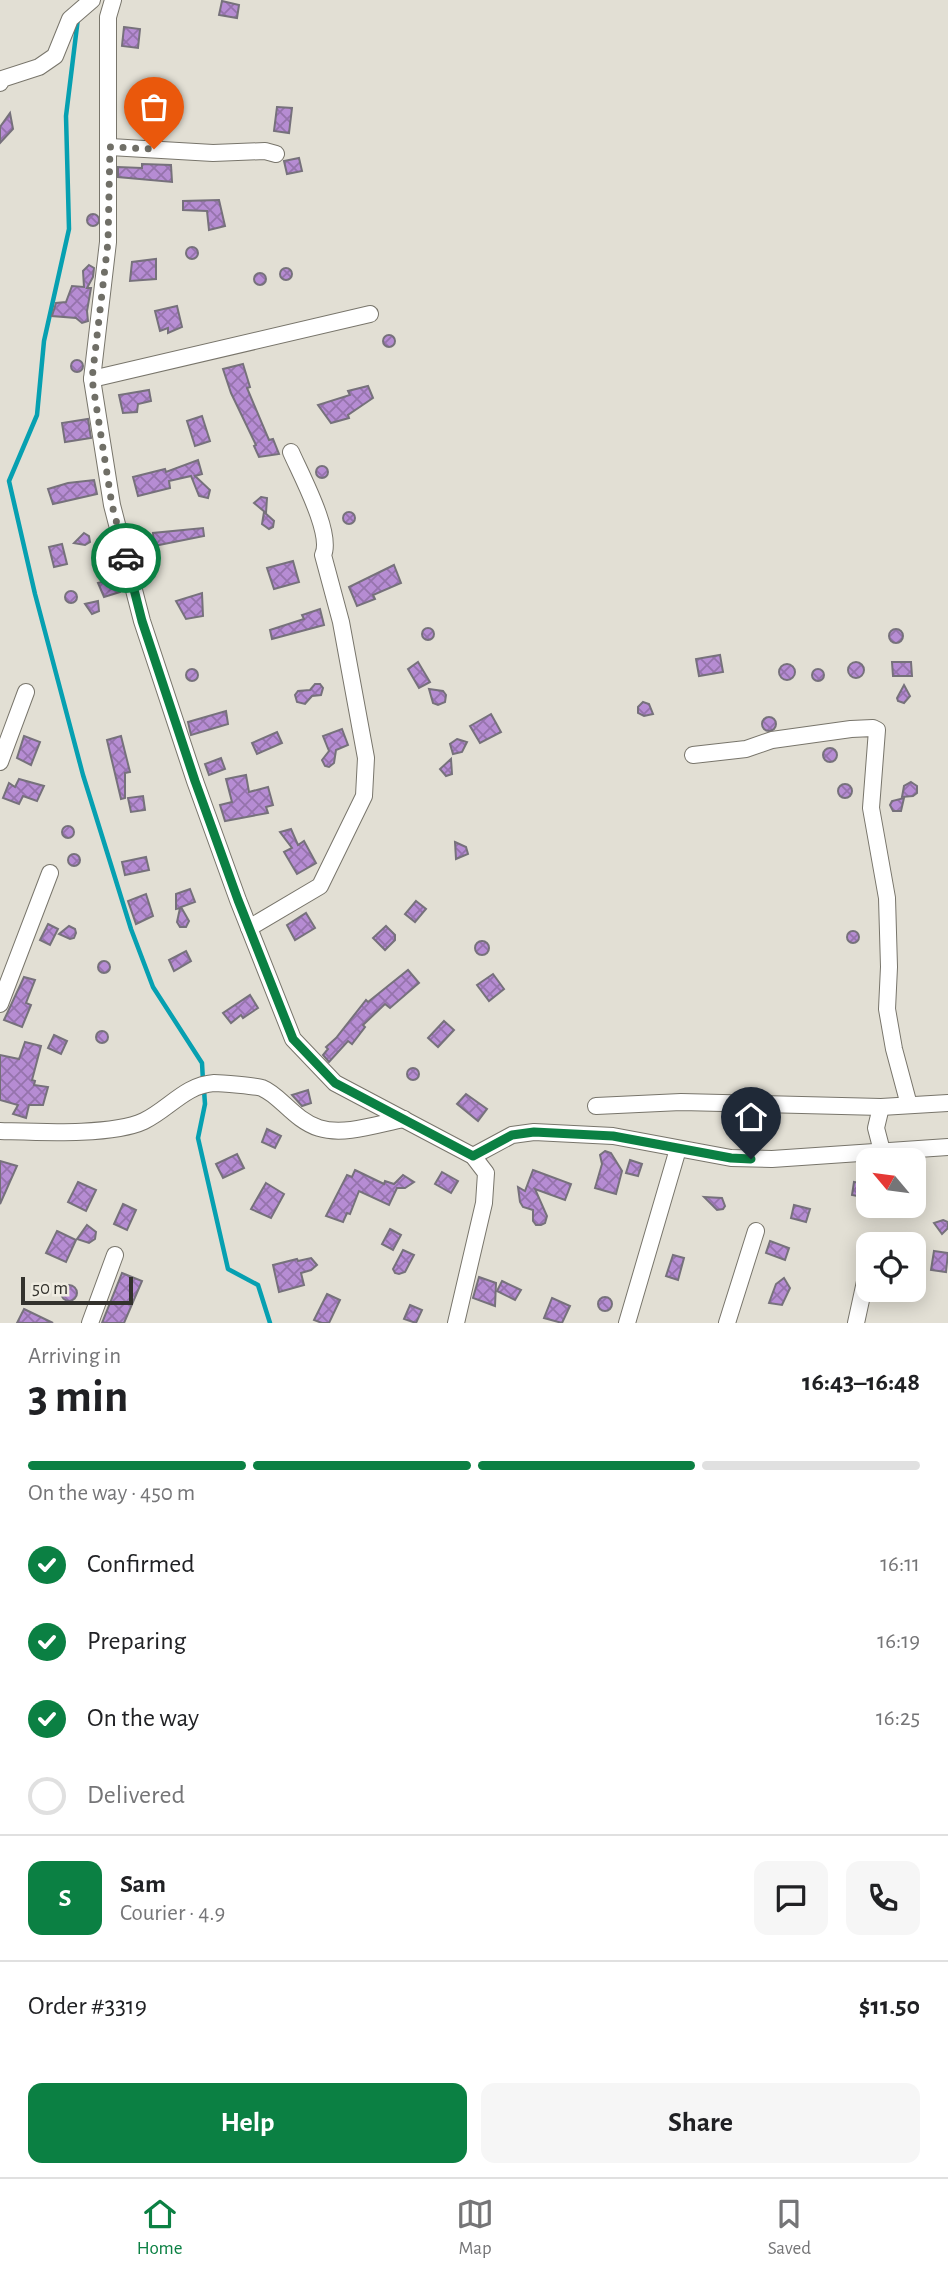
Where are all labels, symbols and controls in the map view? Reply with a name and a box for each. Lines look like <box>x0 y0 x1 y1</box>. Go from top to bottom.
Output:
pin <box>124 77 184 149</box>
icon: bag <box>135 88 173 126</box>
courier <box>91 523 161 593</box>
icon: car <box>107 539 145 577</box>
pin <box>721 1087 781 1159</box>
icon: home <box>732 1098 770 1136</box>
north arrow <box>856 1148 926 1218</box>
map controls <box>856 1148 926 1302</box>
button: locate <box>856 1232 926 1302</box>
scale bar <box>21 1274 133 1306</box>
text: 50 m <box>32 1279 68 1298</box>
text: Arriving in <box>28 1345 121 1368</box>
text: 16:43–16:48 <box>802 1369 920 1395</box>
text: 3 min <box>28 1374 128 1420</box>
text: On the way · 450 m <box>28 1482 195 1505</box>
icon: check <box>28 1546 66 1584</box>
text: Confirmed <box>87 1551 195 1577</box>
text: 16:11 <box>880 1553 920 1576</box>
icon: check <box>28 1623 66 1661</box>
text: Preparing <box>87 1628 186 1654</box>
text: 16:19 <box>877 1630 920 1653</box>
icon: check <box>28 1700 66 1738</box>
text: On the way <box>87 1705 199 1731</box>
text: 16:25 <box>876 1707 920 1730</box>
text: Delivered <box>87 1782 185 1808</box>
button: chat <box>754 1861 828 1935</box>
button: phone <box>846 1861 920 1935</box>
text: Sam <box>120 1871 166 1897</box>
text: S <box>59 1885 71 1911</box>
text: Courier · 4.9 <box>120 1902 225 1925</box>
text: Order #3319 <box>28 1993 147 2019</box>
text: $11.50 <box>859 1993 920 2019</box>
button: Help <box>28 2083 467 2163</box>
button: Share <box>481 2083 920 2163</box>
tab: Home <box>137 2195 183 2260</box>
tab: Map <box>456 2195 494 2260</box>
tab: Saved <box>768 2195 811 2260</box>

